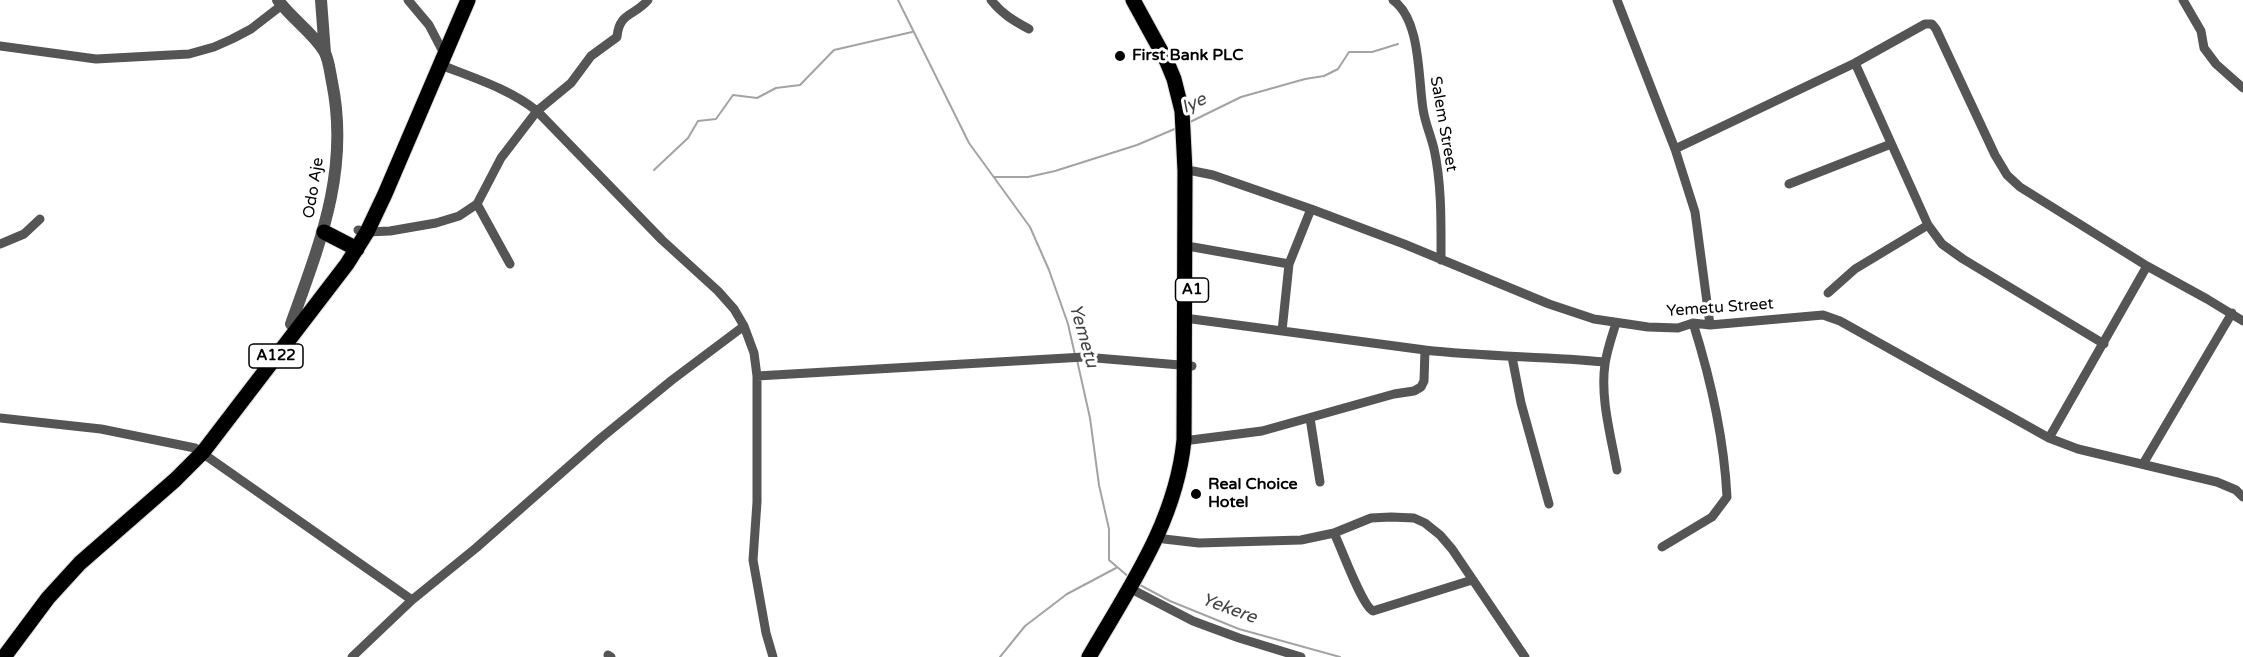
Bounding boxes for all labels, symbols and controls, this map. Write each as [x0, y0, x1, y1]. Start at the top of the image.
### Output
place label: First Bank PLC [1132, 46, 1243, 66]
marker: First Bank PLC [1113, 49, 1127, 63]
street label: Salem Street [1425, 75, 1461, 173]
water label: Iye [1178, 89, 1210, 119]
street label: Odo Aje [300, 156, 328, 220]
road number: A1 [1176, 278, 1208, 302]
street label: Yemetu Street [1666, 295, 1774, 321]
water label: Yemetu [1064, 302, 1102, 370]
road number: A122 [249, 344, 303, 368]
place label: Real Choice Hotel [1208, 475, 1298, 513]
marker: Real Choice Hotel [1189, 487, 1203, 501]
water label: Yekere [1199, 589, 1259, 629]

